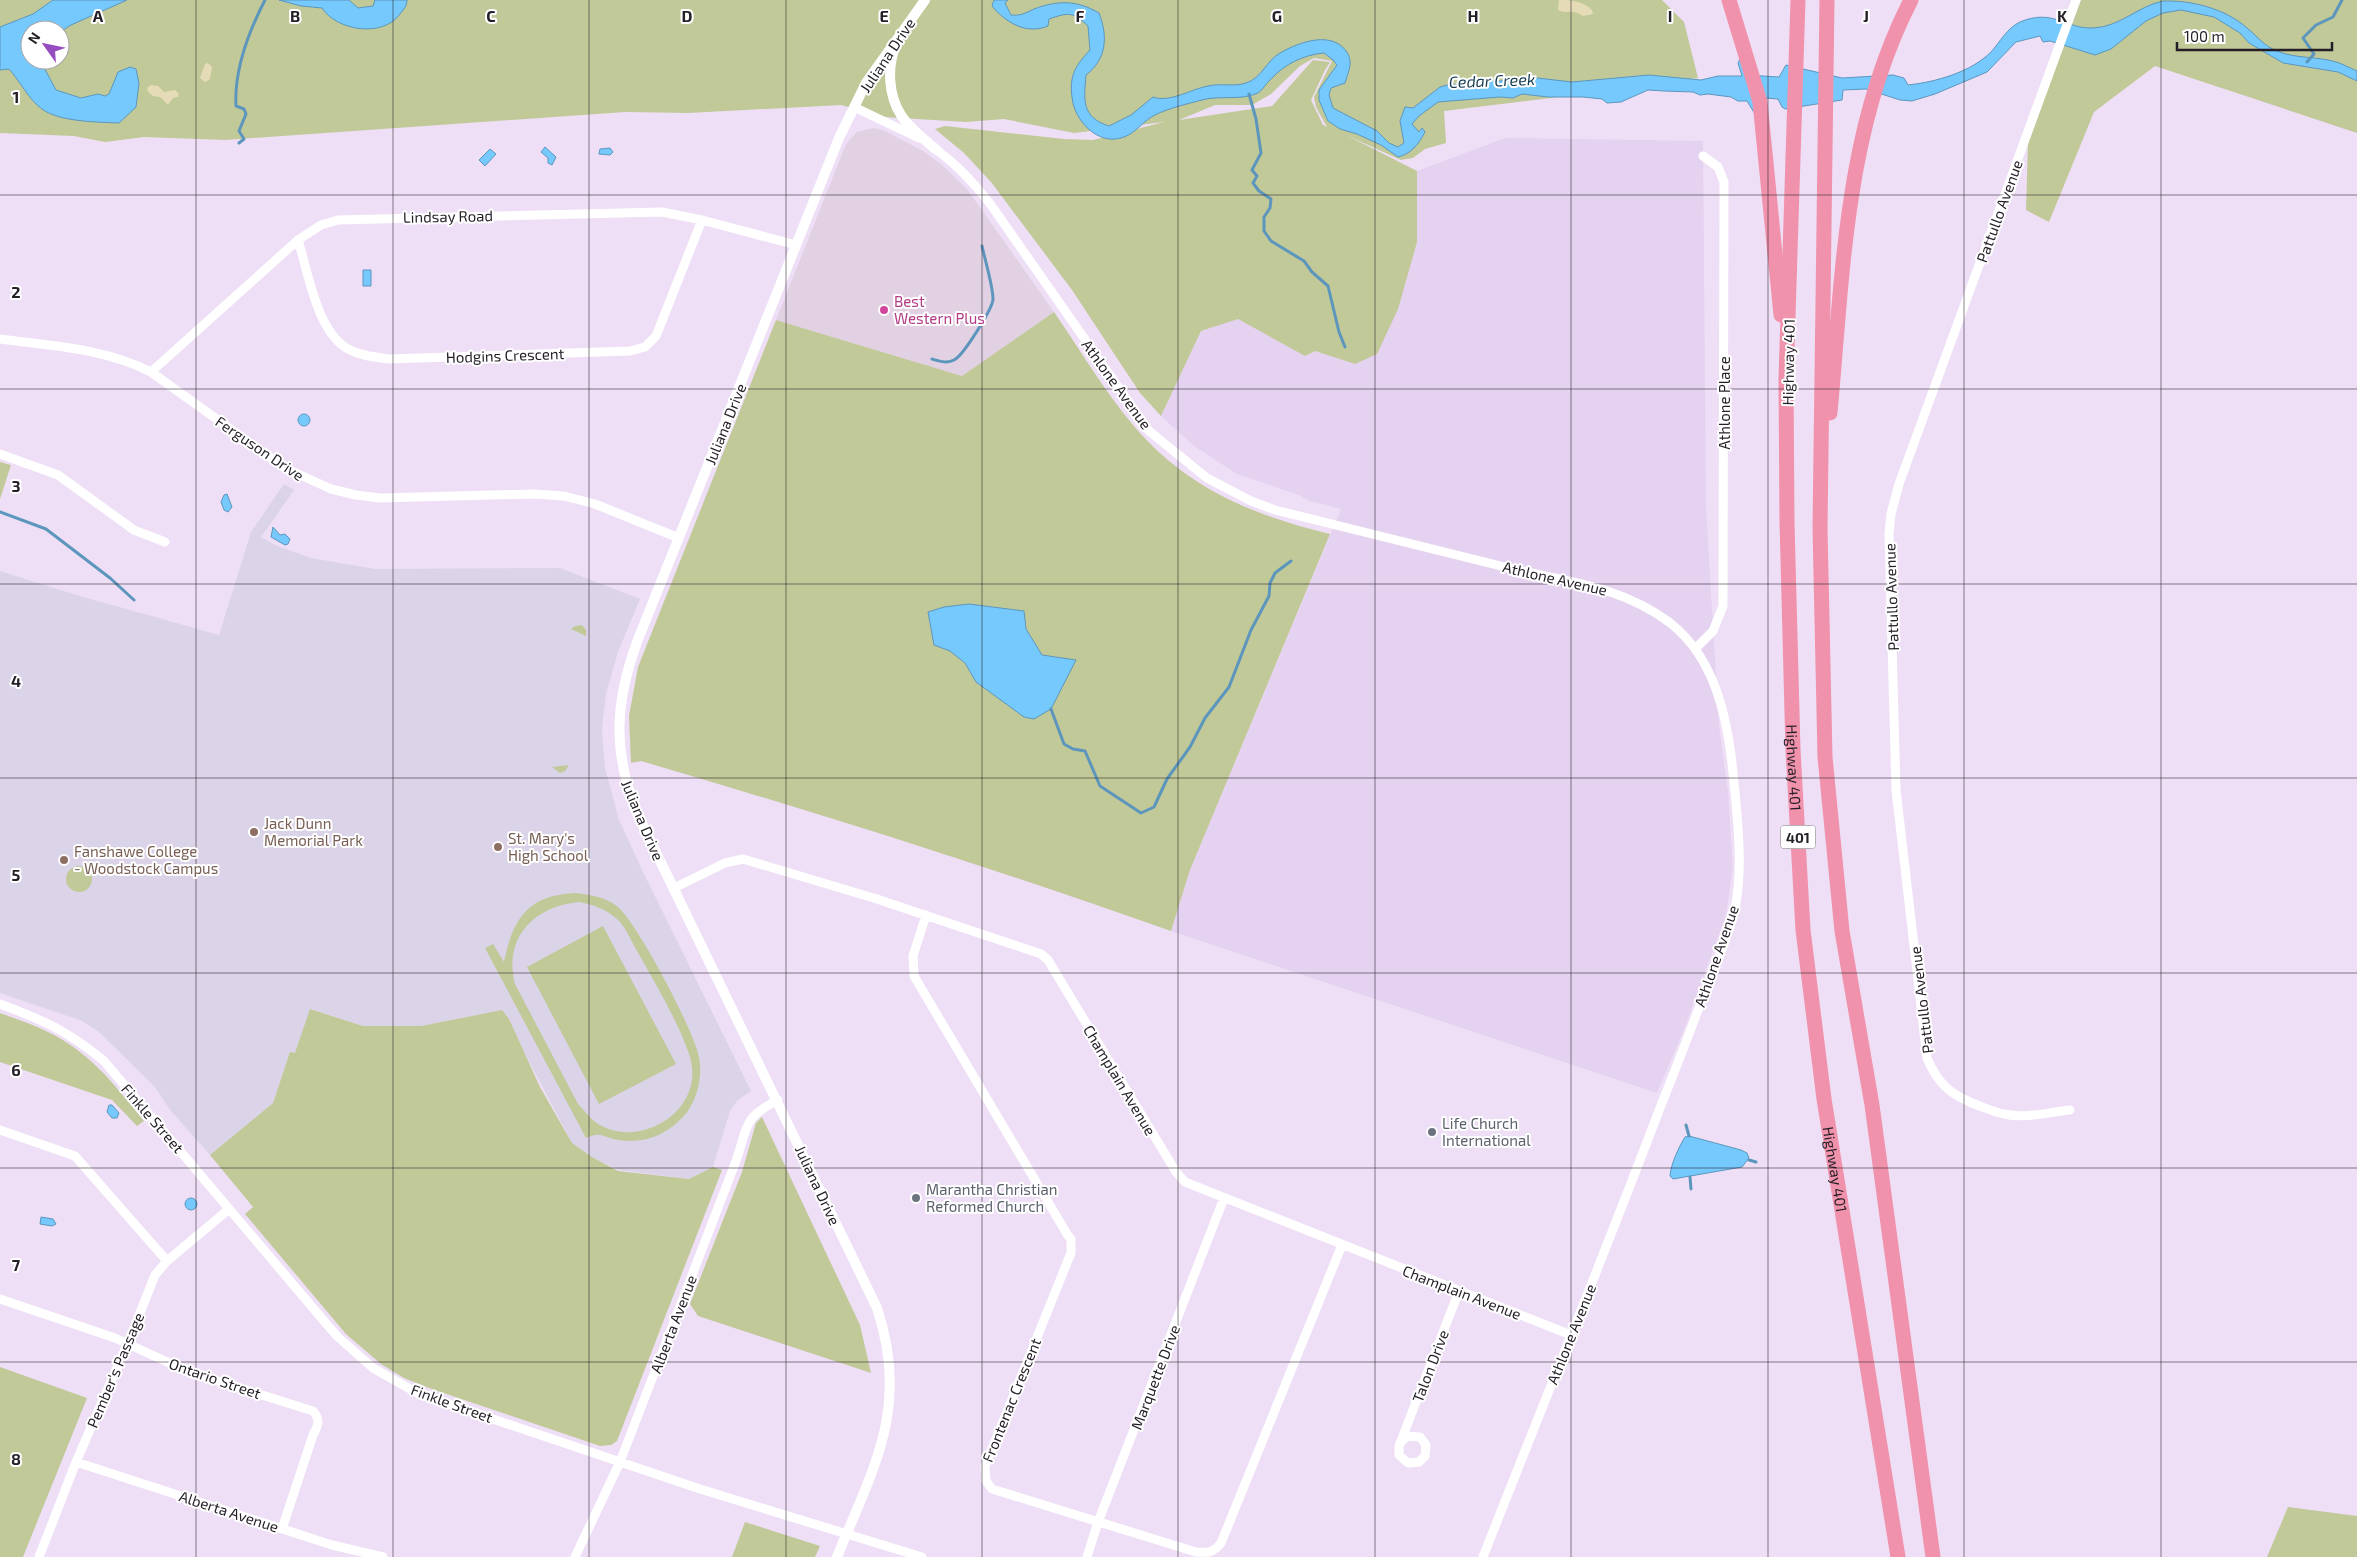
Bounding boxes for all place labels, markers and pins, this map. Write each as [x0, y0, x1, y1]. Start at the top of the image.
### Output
place label: Best Western Plus [894, 292, 985, 327]
marker: Best Western Plus [878, 304, 890, 316]
place label: Jack Dunn Memorial Park [264, 814, 363, 849]
marker: Jack Dunn Memorial Park [248, 826, 260, 838]
place label: St. Mary's High School [508, 829, 589, 864]
marker: St. Mary's High School [492, 841, 504, 853]
place label: Fanshawe College - Woodstock Campus [74, 842, 218, 877]
marker: Fanshawe College - Woodstock Campus [58, 854, 70, 866]
place label: Life Church International [1442, 1114, 1531, 1149]
marker: Life Church International [1426, 1126, 1438, 1138]
place label: Marantha Christian Reformed Church [926, 1180, 1057, 1215]
marker: Marantha Christian Reformed Church [910, 1192, 922, 1204]

